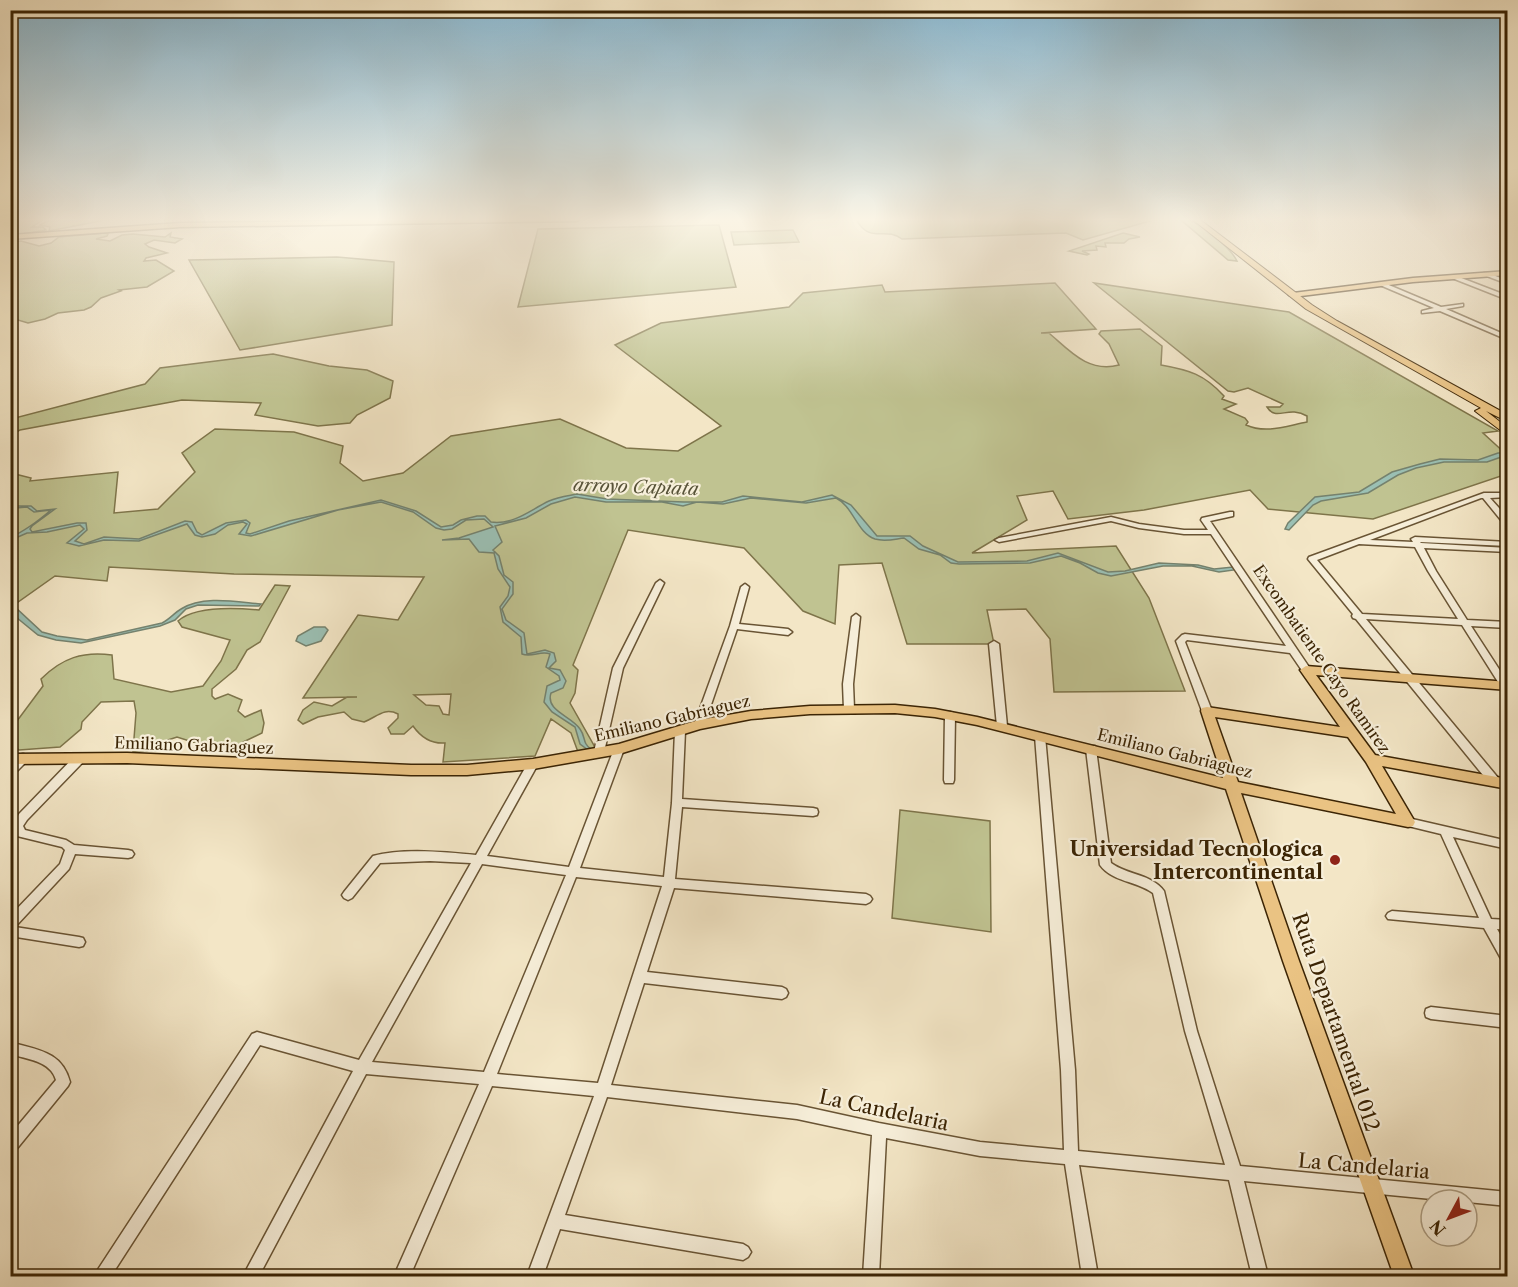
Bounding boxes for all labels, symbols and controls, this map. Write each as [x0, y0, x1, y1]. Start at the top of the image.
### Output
water label: arroyo Capiata [573, 474, 699, 500]
street label: Excombatiente Cayo Ramírez [1249, 561, 1395, 757]
street label: Emiliano Gabriaguez [592, 690, 752, 746]
street label: Emiliano Gabriaguez [1095, 724, 1255, 782]
street label: Emiliano Gabriaguez [114, 732, 274, 758]
place label: Universidad Tecnologica Intercontinental [1070, 837, 1323, 884]
marker: Universidad Tecnologica Intercontinental [1328, 853, 1342, 867]
street label: Ruta Departamental 012 [1287, 909, 1385, 1135]
street label: La Candelaria [817, 1085, 952, 1136]
street label: La Candelaria [1297, 1148, 1431, 1184]
north arrow [1419, 1188, 1479, 1248]
text: N [1426, 1216, 1450, 1240]

